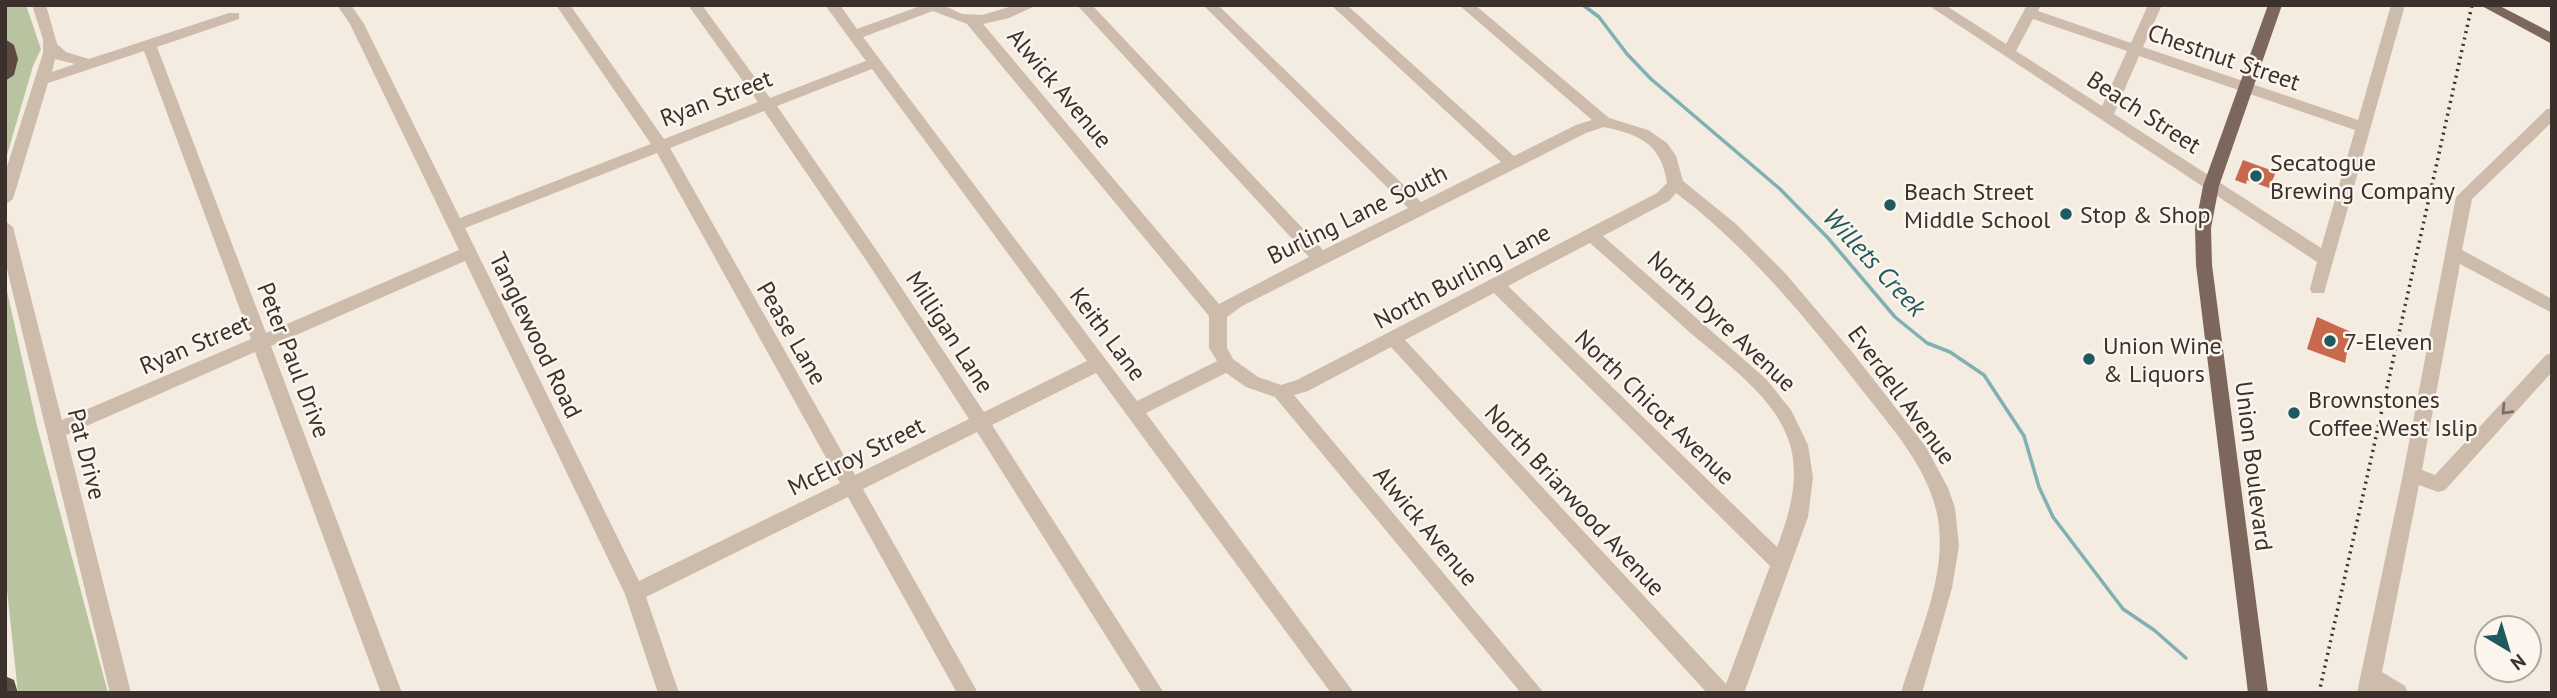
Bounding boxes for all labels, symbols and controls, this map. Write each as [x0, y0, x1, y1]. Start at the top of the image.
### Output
street label: Chestnut Street [2144, 16, 2304, 98]
street label: Alwick Avenue [1001, 22, 1119, 154]
street label: Ryan Street [656, 62, 776, 134]
street label: Beach Street [2081, 64, 2207, 160]
place label: Secatogue Brewing Company [2270, 147, 2455, 206]
street label: Burling Lane South [1262, 157, 1452, 271]
marker: Secatogue Brewing Company [2248, 168, 2264, 184]
place label: Beach Street Middle School [1904, 176, 2050, 235]
marker: Beach Street Middle School [1882, 197, 1898, 213]
place label: Stop & Shop [2080, 199, 2211, 230]
water label: Willets Creek [1816, 201, 1934, 324]
marker: Stop & Shop [2058, 206, 2074, 222]
street label: North Burling Lane [1368, 216, 1556, 336]
street label: North Dyre Avenue [1641, 244, 1803, 398]
street label: Tanglewood Road [482, 247, 590, 423]
street label: Milligan Lane [899, 265, 1001, 399]
street label: Pease Lane [750, 276, 834, 390]
street label: Peter Paul Drive [250, 278, 338, 442]
street label: Keith Lane [1063, 281, 1153, 387]
street label: Ryan Street [135, 307, 255, 381]
street label: Everdell Avenue [1841, 319, 1963, 471]
street label: North Chicot Avenue [1568, 323, 1742, 491]
place label: 7-Eleven [2344, 326, 2432, 357]
place label: Union Wine & Liquors [2103, 330, 2222, 389]
marker: 7-Eleven [2322, 333, 2338, 349]
marker: Union Wine & Liquors [2081, 351, 2097, 367]
street label: Union Boulevard [2228, 379, 2280, 553]
place label: Brownstones Coffee West Islip [2308, 384, 2478, 443]
street label: North Briarwood Avenue [1478, 398, 1672, 602]
one-way arrow [2501, 402, 2514, 415]
street label: Pat Drive [61, 405, 113, 503]
marker: Brownstones Coffee West Islip [2286, 405, 2302, 421]
street label: McElroy Street [782, 410, 930, 502]
street label: Alwick Avenue [1367, 460, 1485, 592]
north arrow [2473, 614, 2543, 684]
text: N [2506, 649, 2531, 676]

